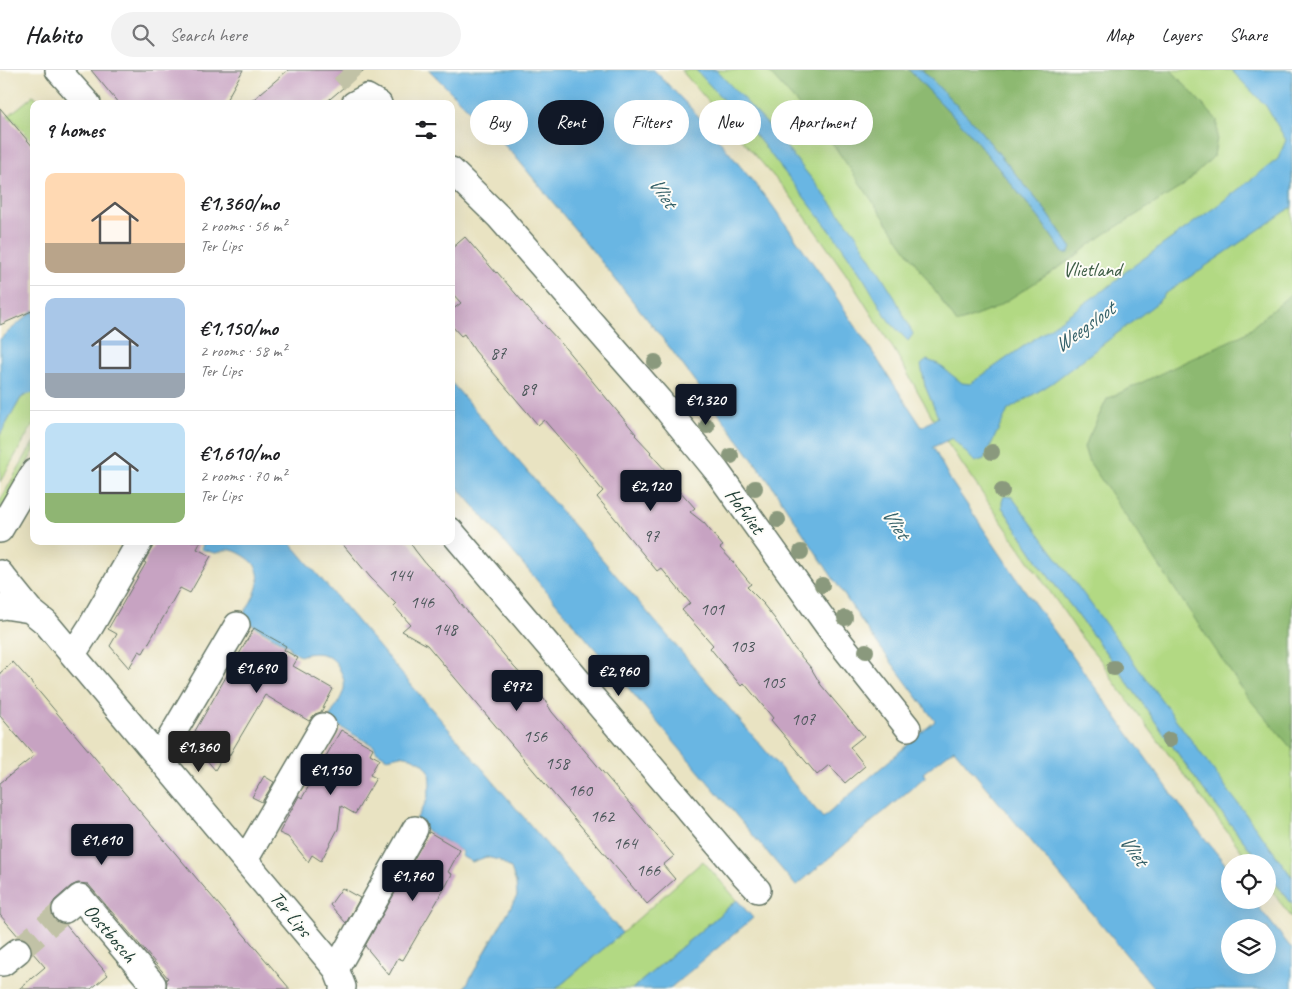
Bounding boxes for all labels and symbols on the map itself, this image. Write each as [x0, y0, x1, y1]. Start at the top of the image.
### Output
water label: Vliet [643, 172, 685, 216]
park label: Vlietland [1063, 257, 1124, 282]
water label: Weegsloot [1048, 294, 1123, 358]
house number: 87 [490, 342, 507, 364]
house number: 89 [520, 378, 538, 400]
pin: €1,320 [665, 384, 747, 426]
pin: €2,120 [610, 470, 692, 512]
street label: Hofvliet [720, 483, 772, 541]
water label: Vliet [876, 503, 918, 547]
house number: 97 [643, 525, 660, 547]
house number: 144 [388, 564, 414, 586]
house number: 146 [410, 591, 435, 613]
house number: 101 [700, 598, 725, 620]
house number: 148 [433, 618, 459, 640]
house number: 103 [730, 635, 756, 657]
pin: €1,690 [216, 652, 298, 694]
pin: €2,960 [578, 654, 660, 697]
pin: €972 [487, 670, 547, 712]
house number: 105 [761, 671, 786, 693]
house number: 107 [791, 708, 816, 730]
house number: 156 [523, 725, 548, 747]
pin: €1,360 [158, 730, 240, 773]
house number: 158 [545, 752, 571, 774]
pin: €1,150 [290, 754, 372, 796]
house number: 160 [568, 779, 594, 801]
house number: 162 [590, 805, 616, 827]
pin: €1,610 [61, 824, 143, 866]
water label: Vliet [1114, 830, 1156, 874]
house number: 164 [613, 832, 639, 854]
house number: 166 [636, 859, 661, 881]
pin: €1,760 [372, 860, 454, 902]
street label: Ter Lips [265, 886, 319, 944]
street label: Oostbosch [78, 898, 142, 968]

